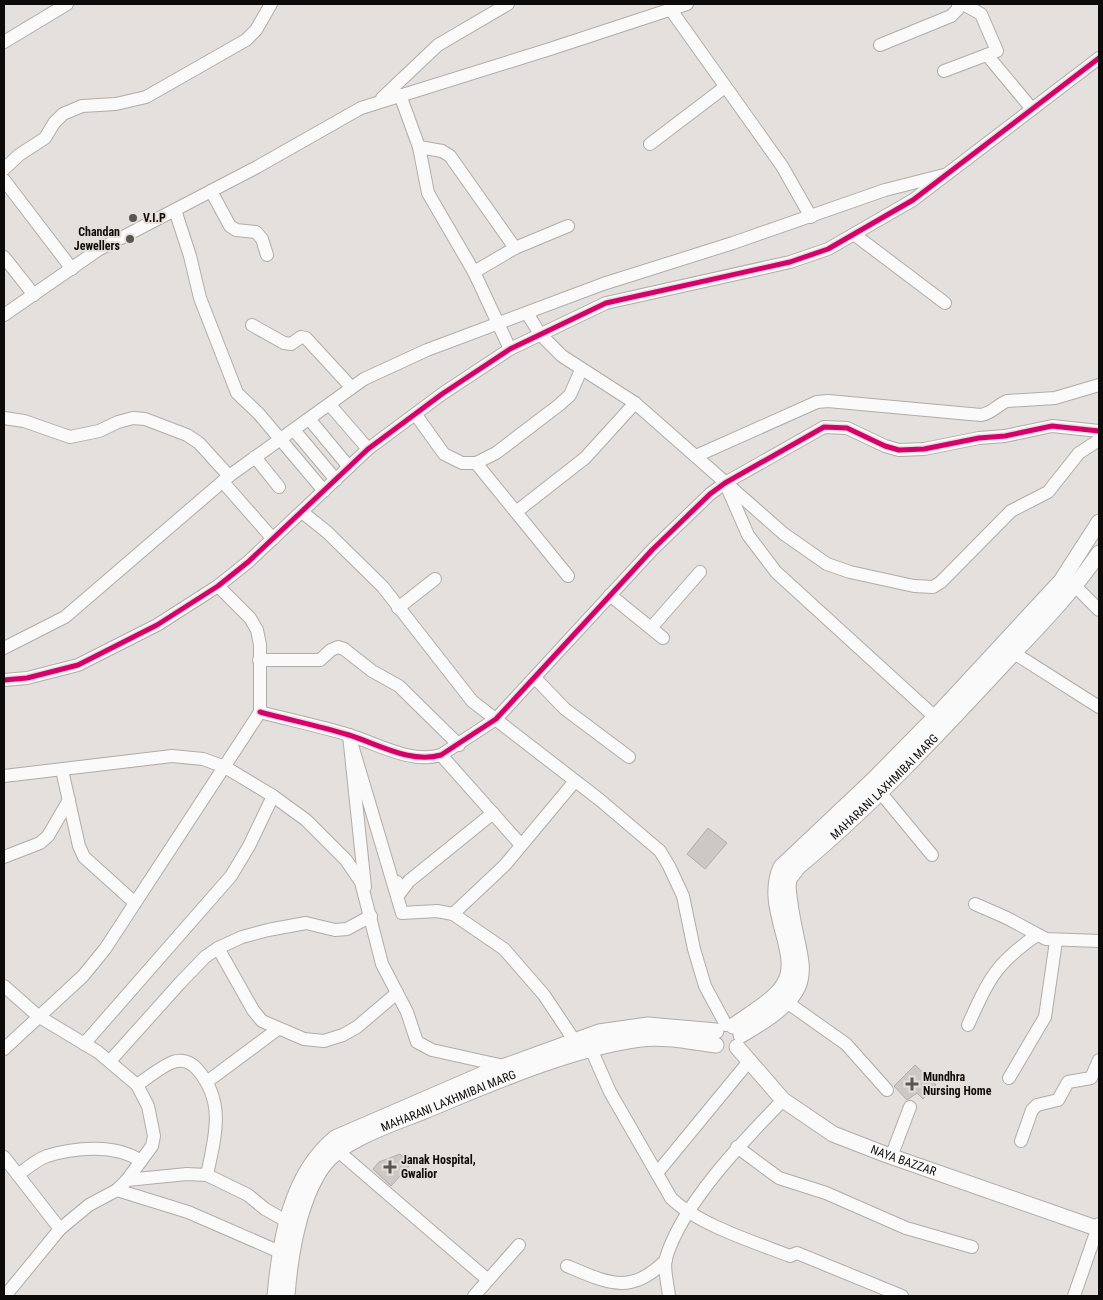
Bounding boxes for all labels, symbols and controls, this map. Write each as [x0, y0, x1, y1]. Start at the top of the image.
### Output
place label: V.I.P [143, 211, 166, 225]
marker: V.I.P [127, 212, 139, 224]
place label: Chandan Jewellers [74, 225, 121, 253]
marker: Chandan Jewellers [124, 233, 136, 245]
street label: MAHARANI LAXHMIBAI MARG [828, 731, 941, 842]
street label: MAHARANI LAXHMIBAI MARG [379, 1067, 518, 1134]
place label: Mundhra Nursing Home [923, 1070, 992, 1098]
marker: Mundhra Nursing Home [905, 1077, 919, 1091]
street label: NAYA BAZZAR [869, 1142, 939, 1179]
place label: Janak Hospital, Gwalior [401, 1153, 476, 1181]
marker: Janak Hospital, Gwalior [383, 1160, 397, 1174]

